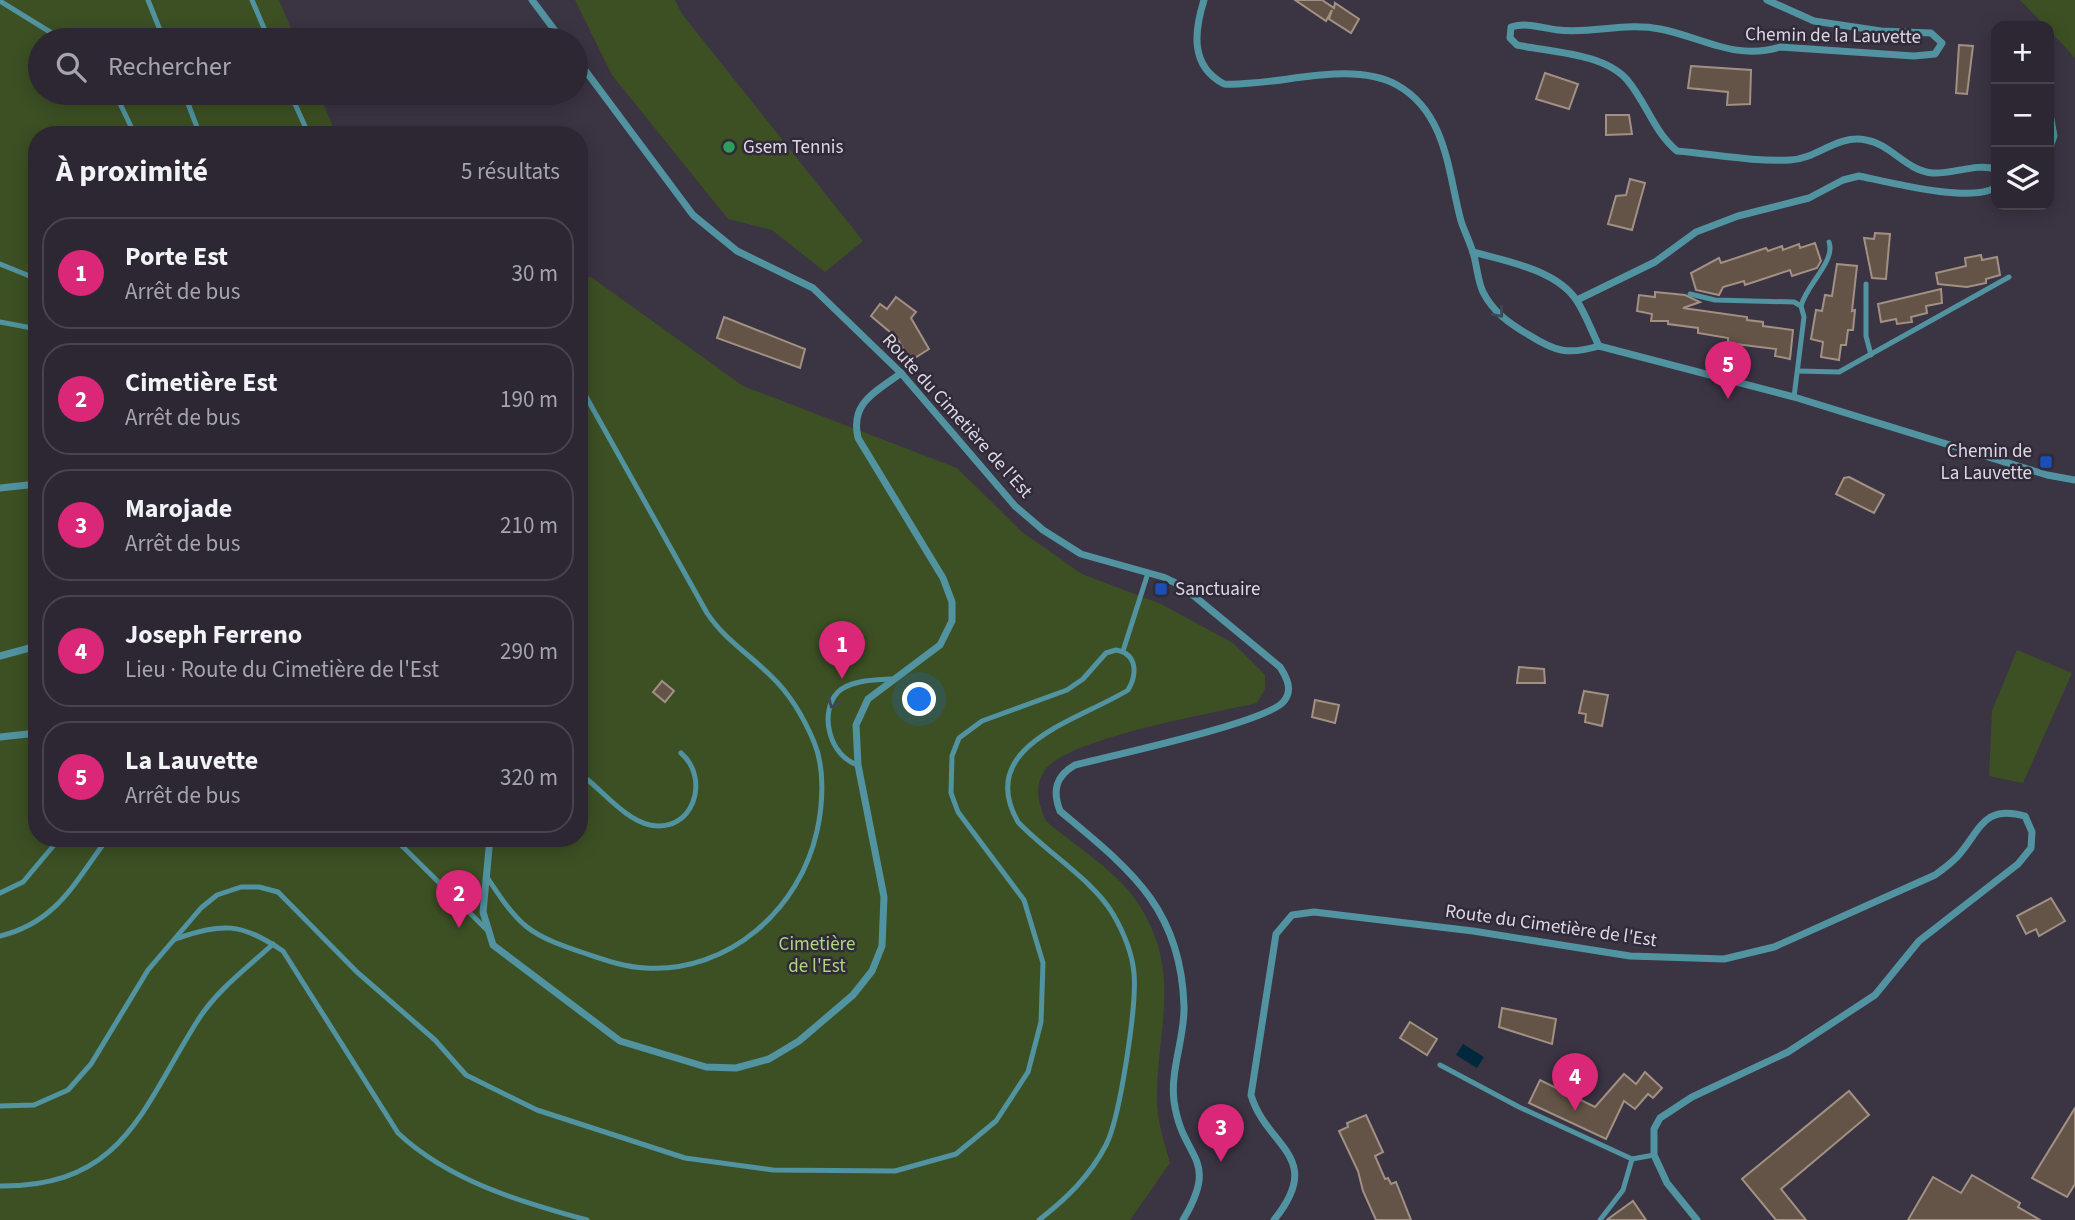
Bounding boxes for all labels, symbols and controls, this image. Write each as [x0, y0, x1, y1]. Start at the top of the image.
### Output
street label: Chemin de la Lauvette [1745, 21, 1921, 51]
map controls [1991, 21, 2054, 210]
button: + [1991, 21, 2054, 84]
search box [28, 28, 588, 105]
icon: search [52, 48, 90, 86]
text: Rechercher [108, 48, 231, 85]
button: − [1991, 84, 2054, 147]
place label: Gsem Tennis [743, 134, 843, 161]
marker: Gsem Tennis [721, 139, 737, 155]
button: layers [1991, 147, 2054, 210]
text: À proximité [56, 150, 208, 193]
text: 5 résultats [461, 155, 560, 188]
text: Porte Est [125, 238, 228, 275]
text: 1 [75, 257, 87, 290]
text: 30 m [511, 257, 558, 290]
text: Arrêt de bus [125, 275, 240, 308]
one-way arrow [1491, 305, 1503, 318]
street label: Route du Cimetière de l'Est [876, 328, 1039, 505]
pin: 5 [1705, 341, 1751, 399]
text: Cimetière Est [125, 364, 277, 401]
text: 2 [75, 383, 87, 416]
text: 190 m [500, 383, 558, 416]
text: Arrêt de bus [125, 401, 240, 434]
place label: Chemin de La Lauvette [1941, 438, 2032, 487]
marker: Chemin de La Lauvette [2038, 454, 2054, 470]
text: Marojade [125, 490, 232, 527]
text: 3 [75, 509, 87, 542]
text: 210 m [500, 509, 558, 542]
text: Arrêt de bus [125, 527, 240, 560]
place label: Sanctuaire [1175, 576, 1260, 603]
marker: Sanctuaire [1153, 581, 1169, 597]
text: Joseph Ferreno [125, 616, 302, 653]
pin: 1 [819, 621, 865, 679]
text: 4 [75, 635, 87, 668]
text: 290 m [500, 635, 558, 668]
text: Lieu · Route du Cimetière de l'Est [125, 653, 439, 686]
your location [902, 682, 936, 716]
one-way arrow [828, 696, 842, 709]
text: La Lauvette [125, 742, 258, 779]
text: 5 [75, 761, 87, 794]
text: 320 m [500, 761, 558, 794]
text: Arrêt de bus [125, 779, 240, 812]
pin: 2 [436, 870, 482, 928]
street label: Route du Cimetière de l'Est [1443, 898, 1659, 954]
park label: Cimetière de l'Est [779, 931, 855, 980]
pin: 4 [1552, 1053, 1598, 1111]
pin: 3 [1198, 1104, 1244, 1162]

